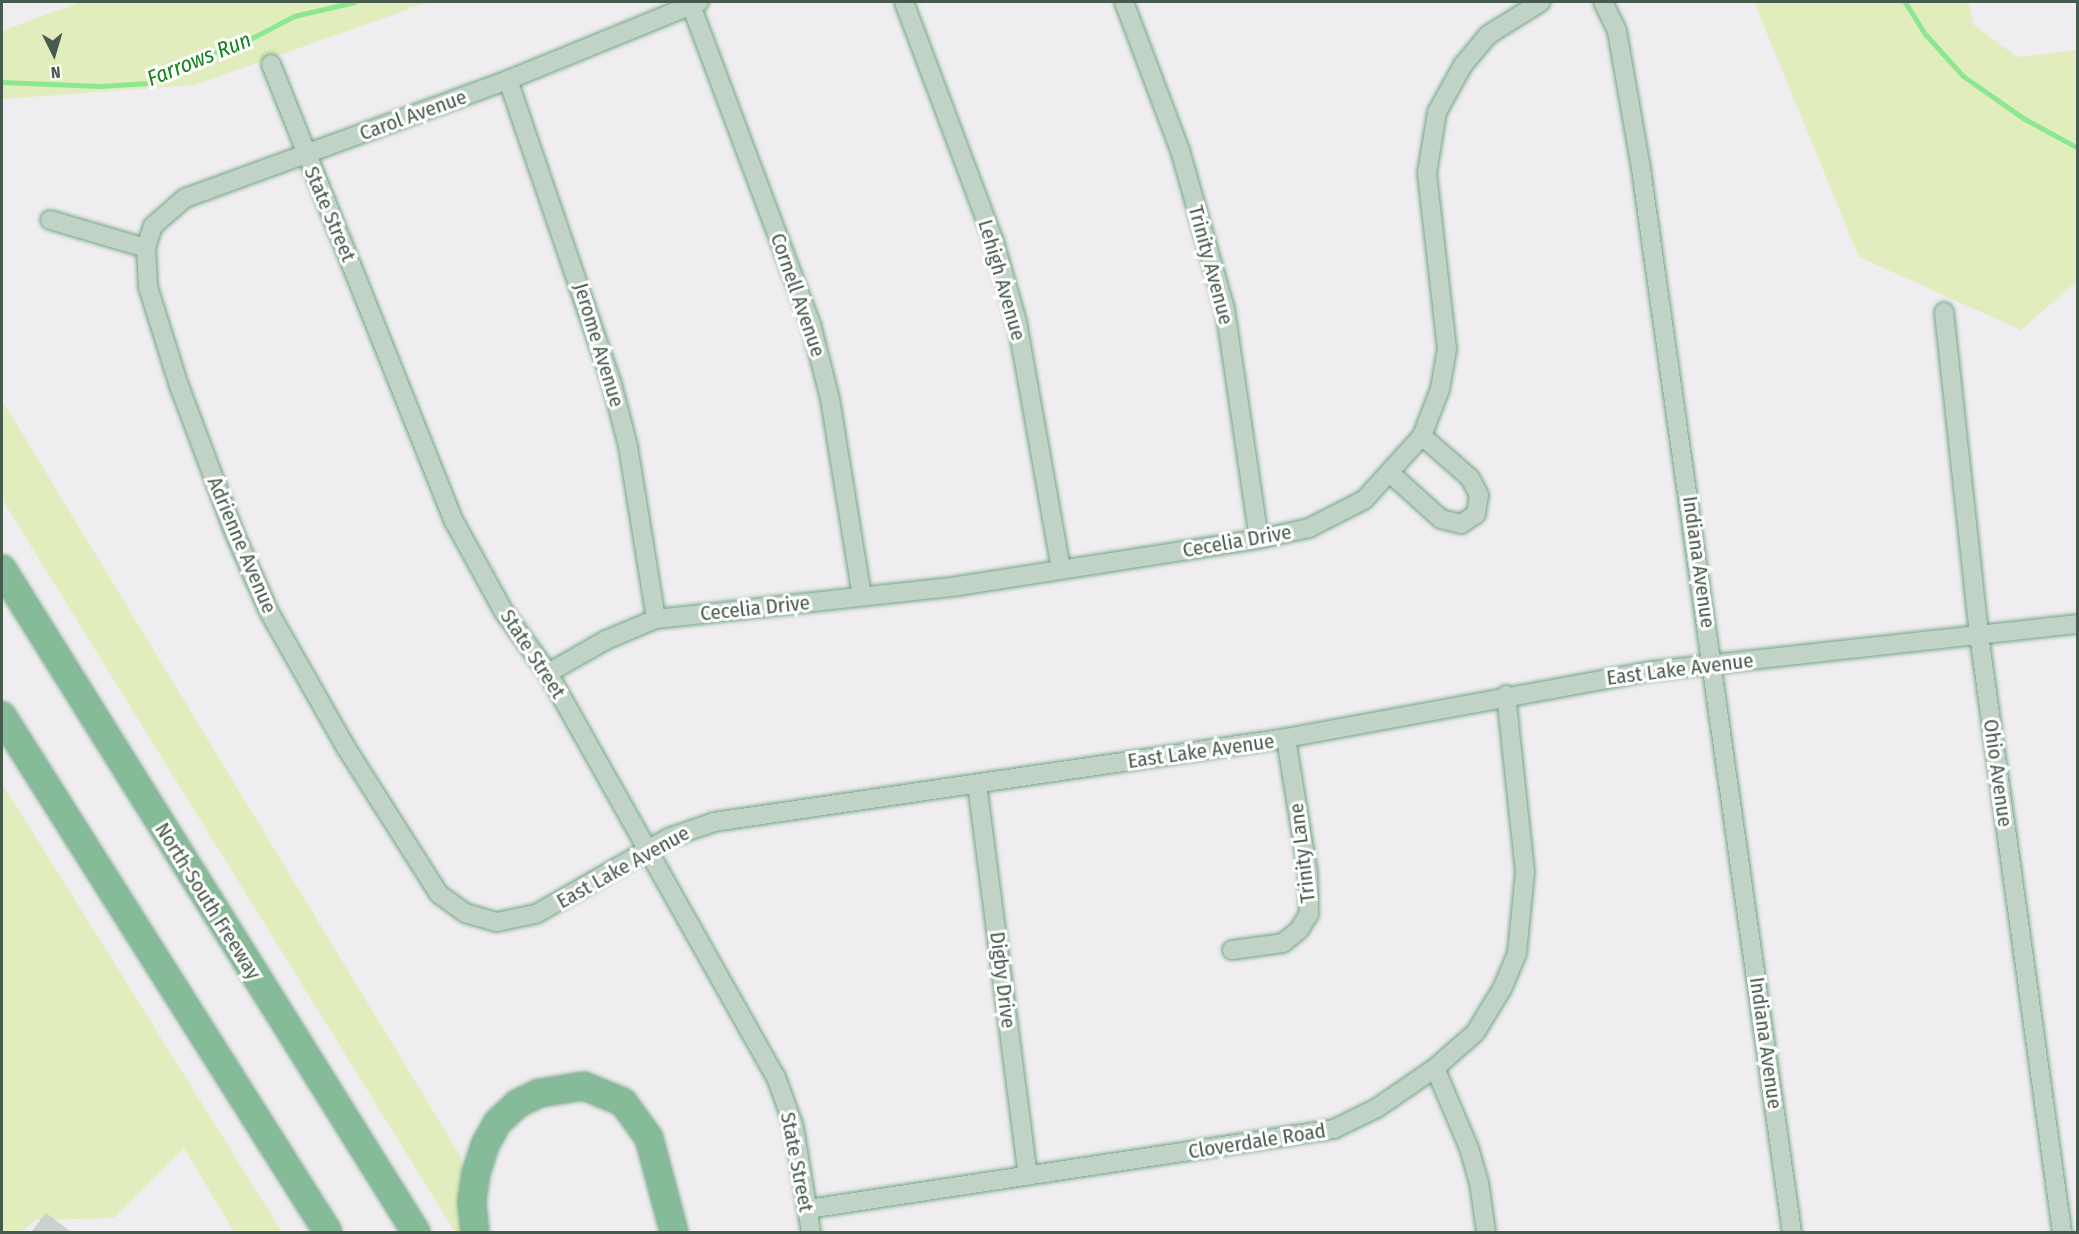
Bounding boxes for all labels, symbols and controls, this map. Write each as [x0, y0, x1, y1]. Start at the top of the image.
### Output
north arrow [24, 24, 84, 84]
water label: Farrows Run [143, 26, 255, 92]
text: N [50, 63, 61, 82]
street label: Carol Avenue [356, 84, 470, 146]
street label: State Street [299, 163, 361, 265]
street label: Trinity Avenue [1183, 203, 1239, 327]
street label: Lehigh Avenue [973, 217, 1031, 343]
street label: Cornell Avenue [765, 230, 831, 360]
street label: Jerome Avenue [568, 280, 630, 410]
street label: Adrienne Avenue [202, 473, 282, 617]
street label: Indiana Avenue [1677, 494, 1721, 630]
street label: Cecelia Drive [1181, 519, 1293, 563]
street label: Cecelia Drive [699, 590, 811, 626]
street label: State Street [495, 605, 571, 703]
street label: East Lake Avenue [1605, 647, 1755, 691]
street label: Ohio Avenue [1978, 717, 2018, 829]
street label: East Lake Avenue [1126, 728, 1276, 774]
street label: Trinity Lane [1283, 802, 1321, 904]
street label: North-South Freeway [150, 818, 266, 984]
street label: East Lake Avenue [552, 820, 694, 914]
street label: Digby Drive [985, 930, 1021, 1030]
street label: Indiana Avenue [1744, 975, 1788, 1111]
street label: State Street [775, 1110, 819, 1214]
street label: Cloverdale Road [1186, 1118, 1328, 1164]

